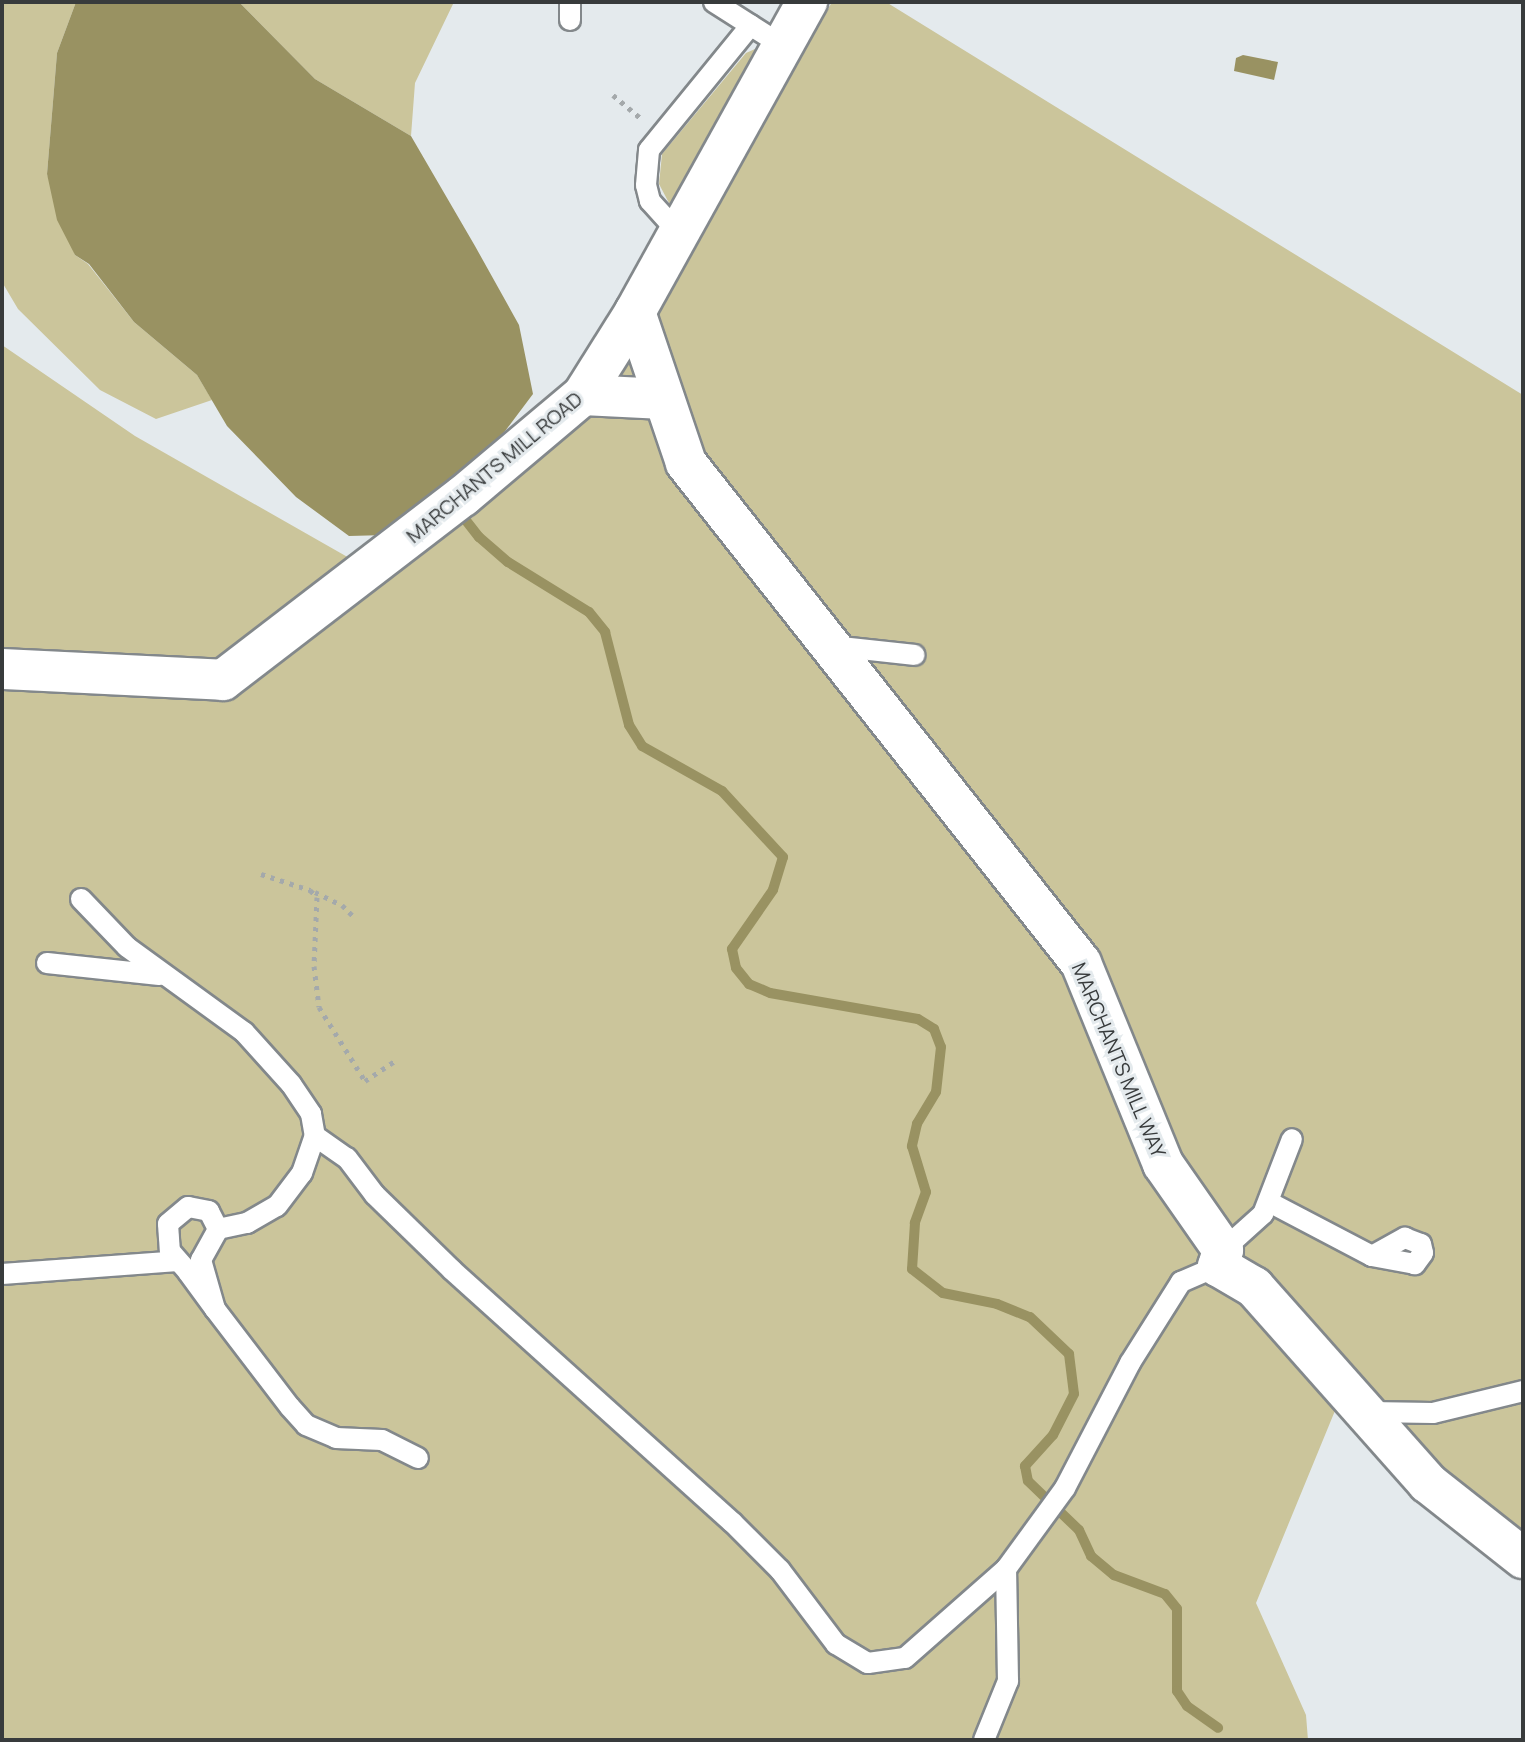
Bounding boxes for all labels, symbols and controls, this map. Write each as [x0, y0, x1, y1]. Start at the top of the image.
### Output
street label: MARCHANTS MILL ROAD [401, 386, 587, 548]
street label: MARCHANTS MILL WAY [1067, 959, 1171, 1161]

